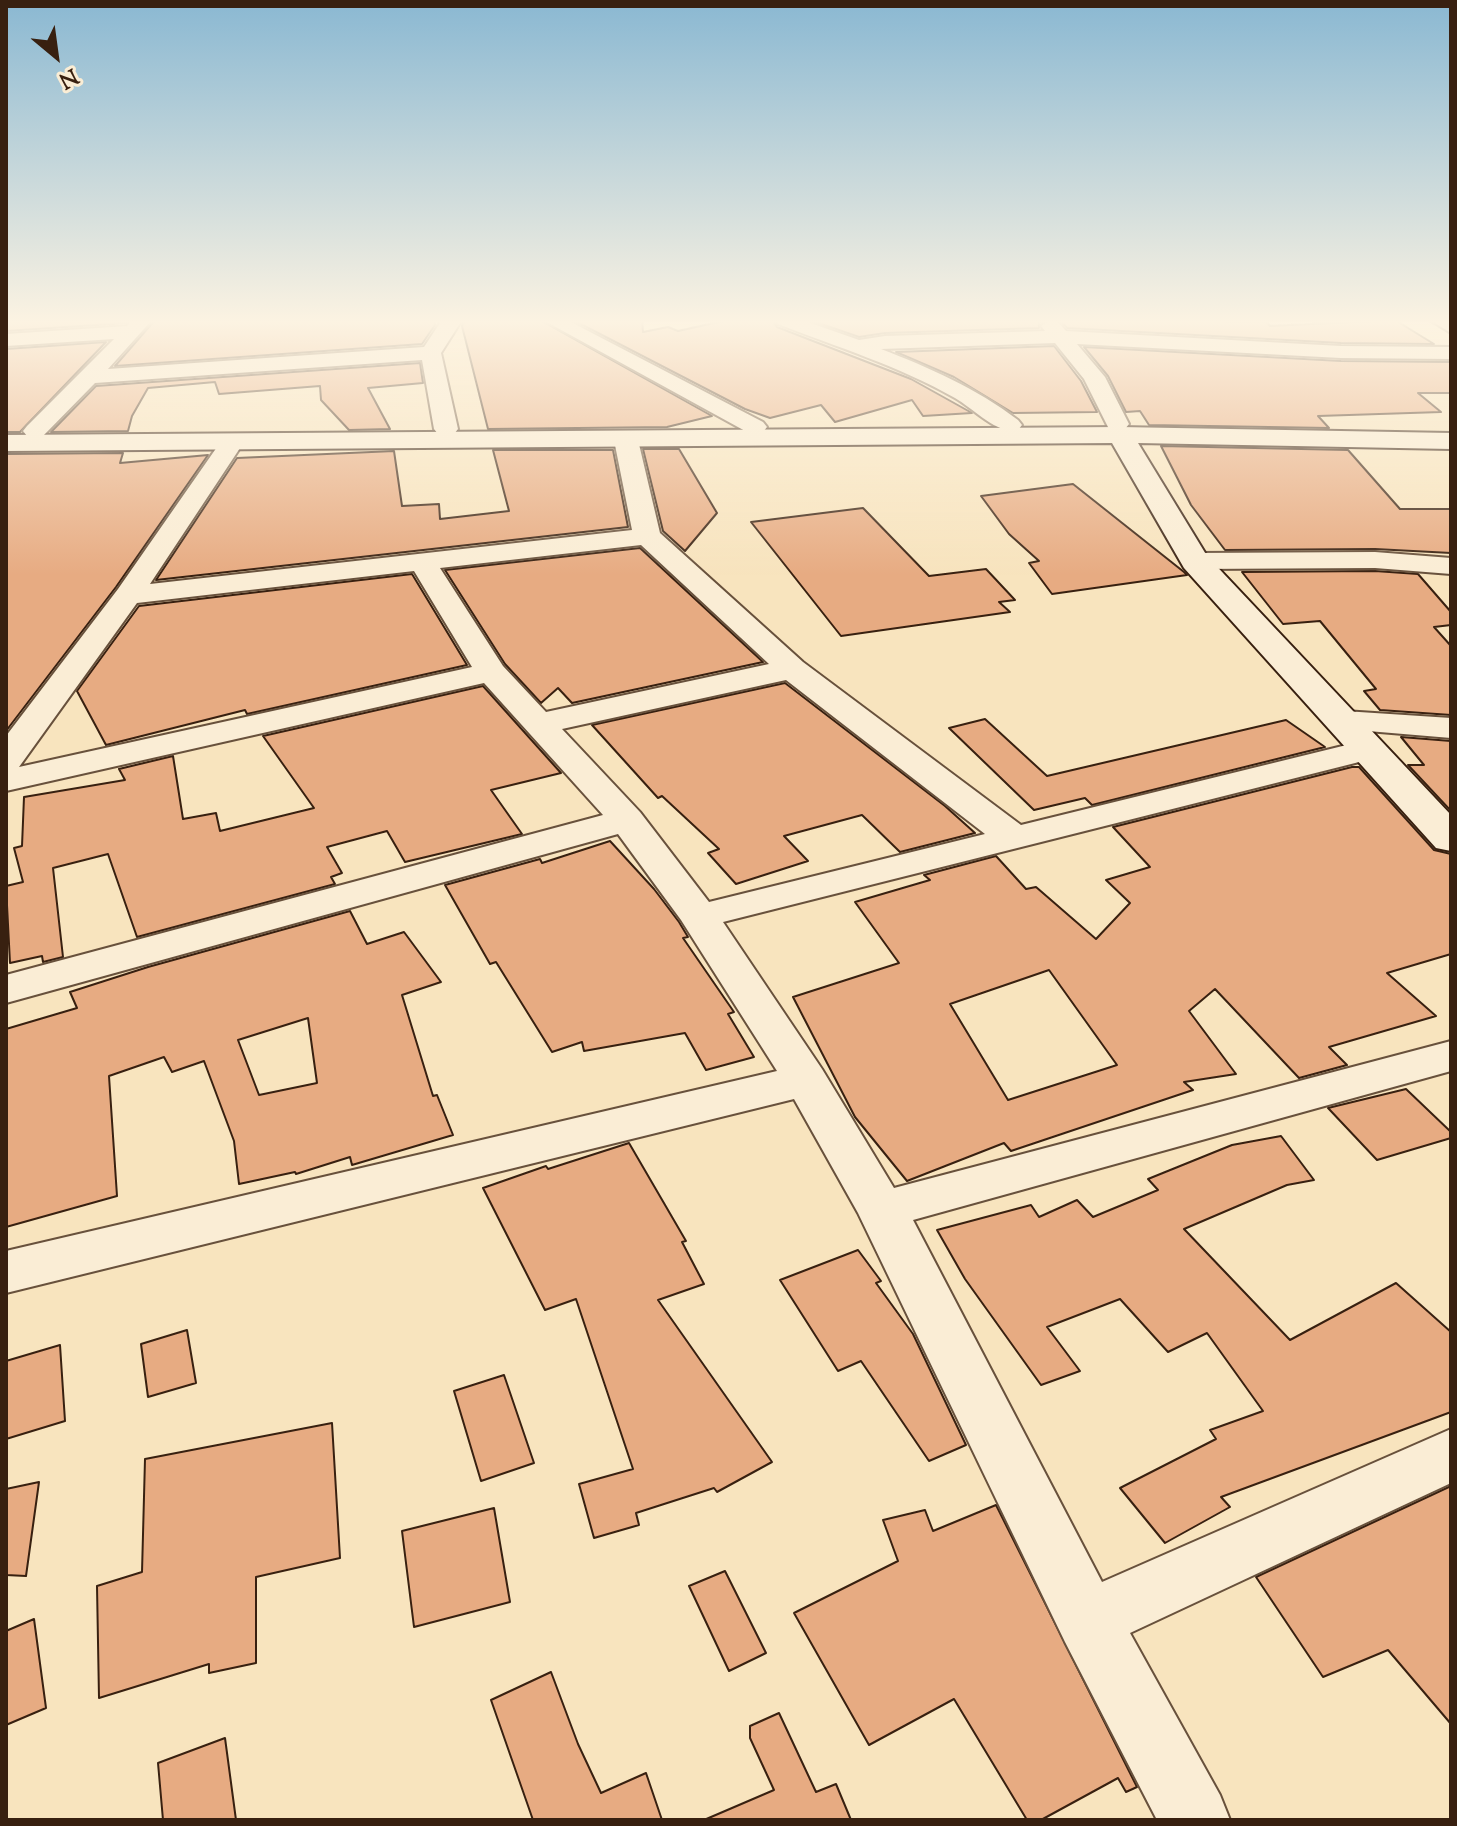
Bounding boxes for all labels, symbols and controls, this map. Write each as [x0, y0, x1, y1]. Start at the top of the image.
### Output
north arrow [16, 16, 96, 96]
text: N [52, 59, 83, 95]

